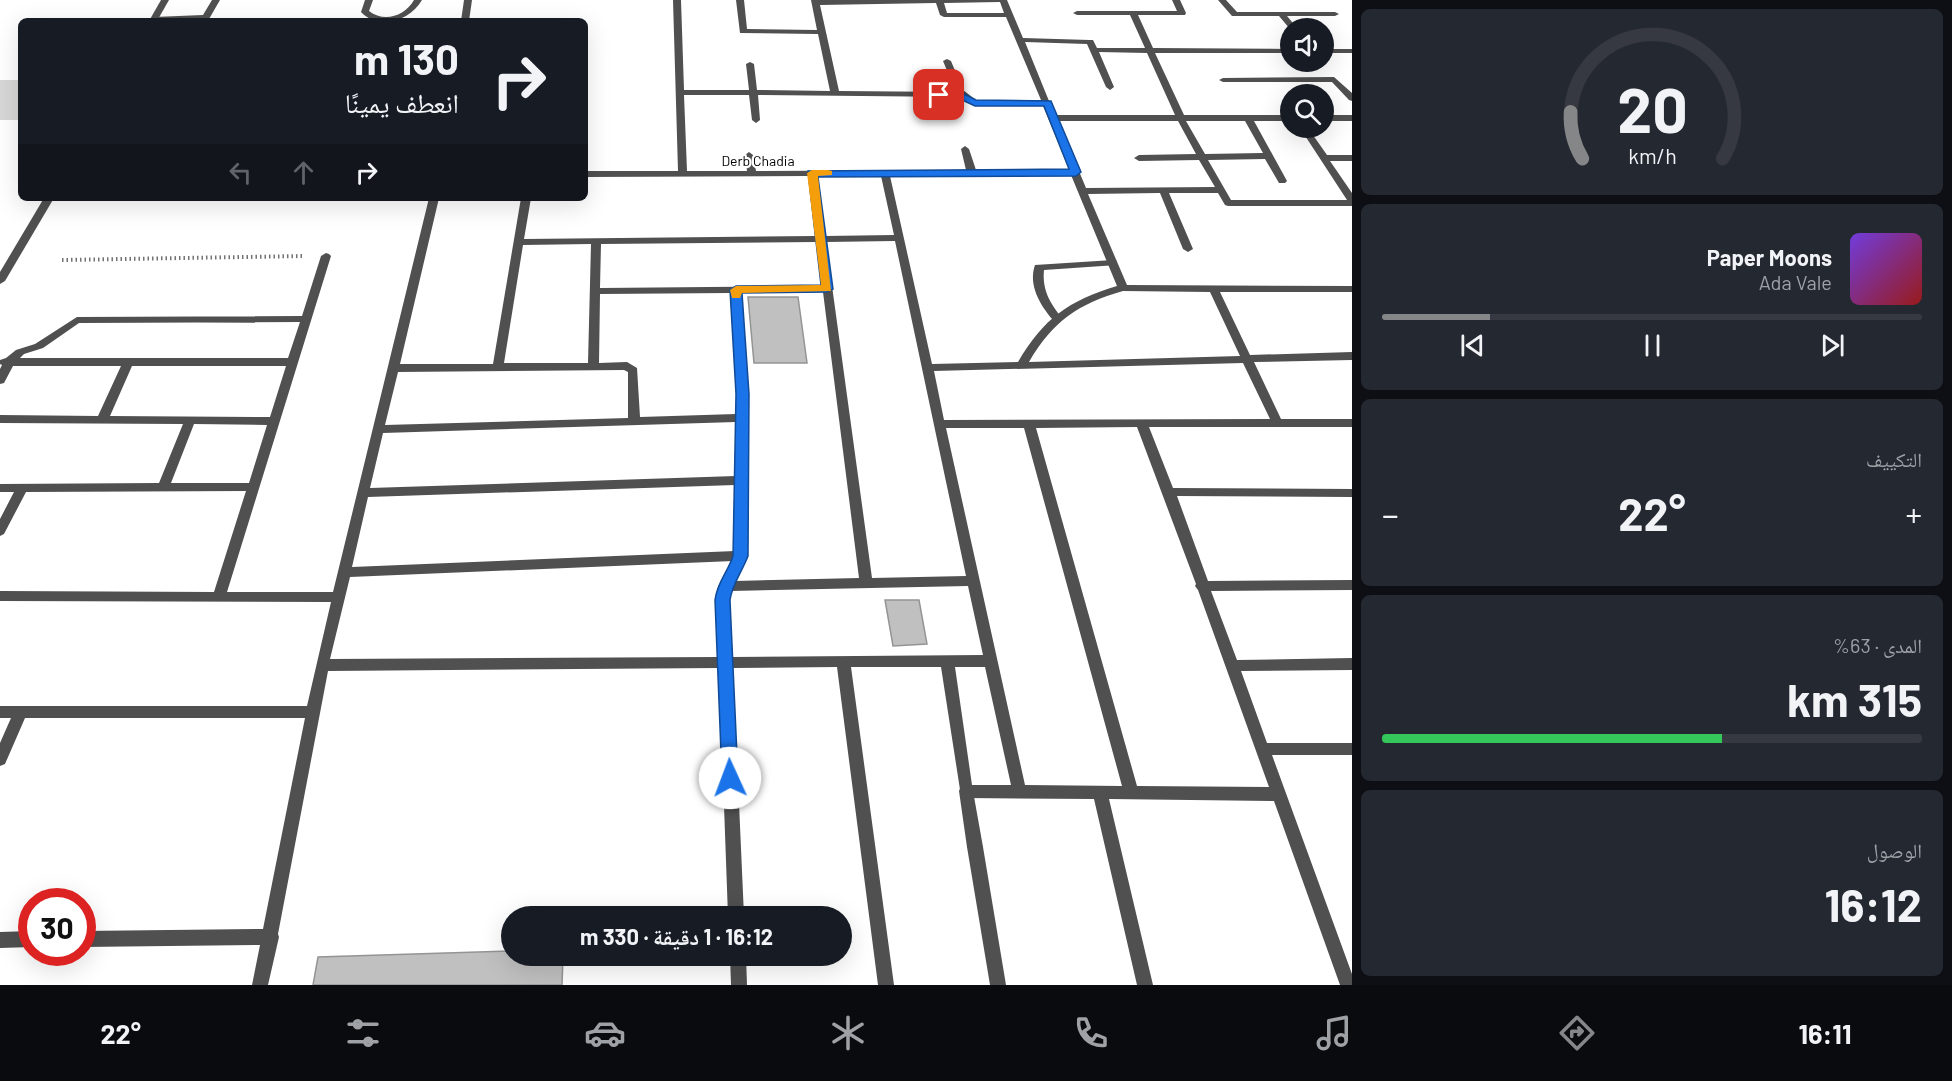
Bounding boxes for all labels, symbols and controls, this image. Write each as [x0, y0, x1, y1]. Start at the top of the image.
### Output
map controls [1280, 18, 1334, 138]
button: sound [1280, 18, 1334, 72]
text: 130 m [354, 33, 459, 83]
icon: right [480, 42, 558, 120]
pin [913, 69, 964, 120]
text: 20 [1617, 71, 1687, 145]
icon: arrive [922, 78, 955, 111]
button: search [1280, 84, 1334, 138]
text: انعطف يمينًا [345, 86, 459, 118]
text: km/h [1628, 143, 1676, 168]
street label: Derb Chadia [721, 152, 795, 169]
icon: left [224, 156, 257, 189]
icon: ahead [287, 156, 320, 189]
icon: right [350, 156, 383, 189]
text: Paper Moons [1707, 244, 1832, 270]
text: Ada Vale [1759, 270, 1832, 294]
icon: previous [1456, 329, 1489, 362]
icon: pause [1636, 329, 1669, 362]
icon: next [1816, 329, 1849, 362]
text: التكييف [1866, 447, 1922, 471]
text: 22° [1618, 486, 1686, 540]
text: − [1382, 494, 1399, 534]
text: + [1905, 494, 1922, 534]
text: المدى · 63% [1833, 633, 1922, 657]
text: 315 km [1787, 672, 1922, 726]
position arrow [698, 746, 762, 810]
text: الوصول [1867, 838, 1922, 862]
text: 16:12 [1824, 877, 1922, 931]
speed limit sign: 30 [18, 888, 96, 966]
text: 16:12 · 1 دقيقة · 330 m [580, 923, 773, 949]
icon: filters [342, 1012, 384, 1054]
icon: car [584, 1012, 626, 1054]
icon: climate [827, 1012, 869, 1054]
icon: phone [1070, 1012, 1112, 1054]
icon: music [1313, 1012, 1355, 1054]
icon: directions [1556, 1012, 1598, 1054]
text: 22° [100, 1017, 141, 1049]
text: 16:11 [1798, 1017, 1852, 1049]

